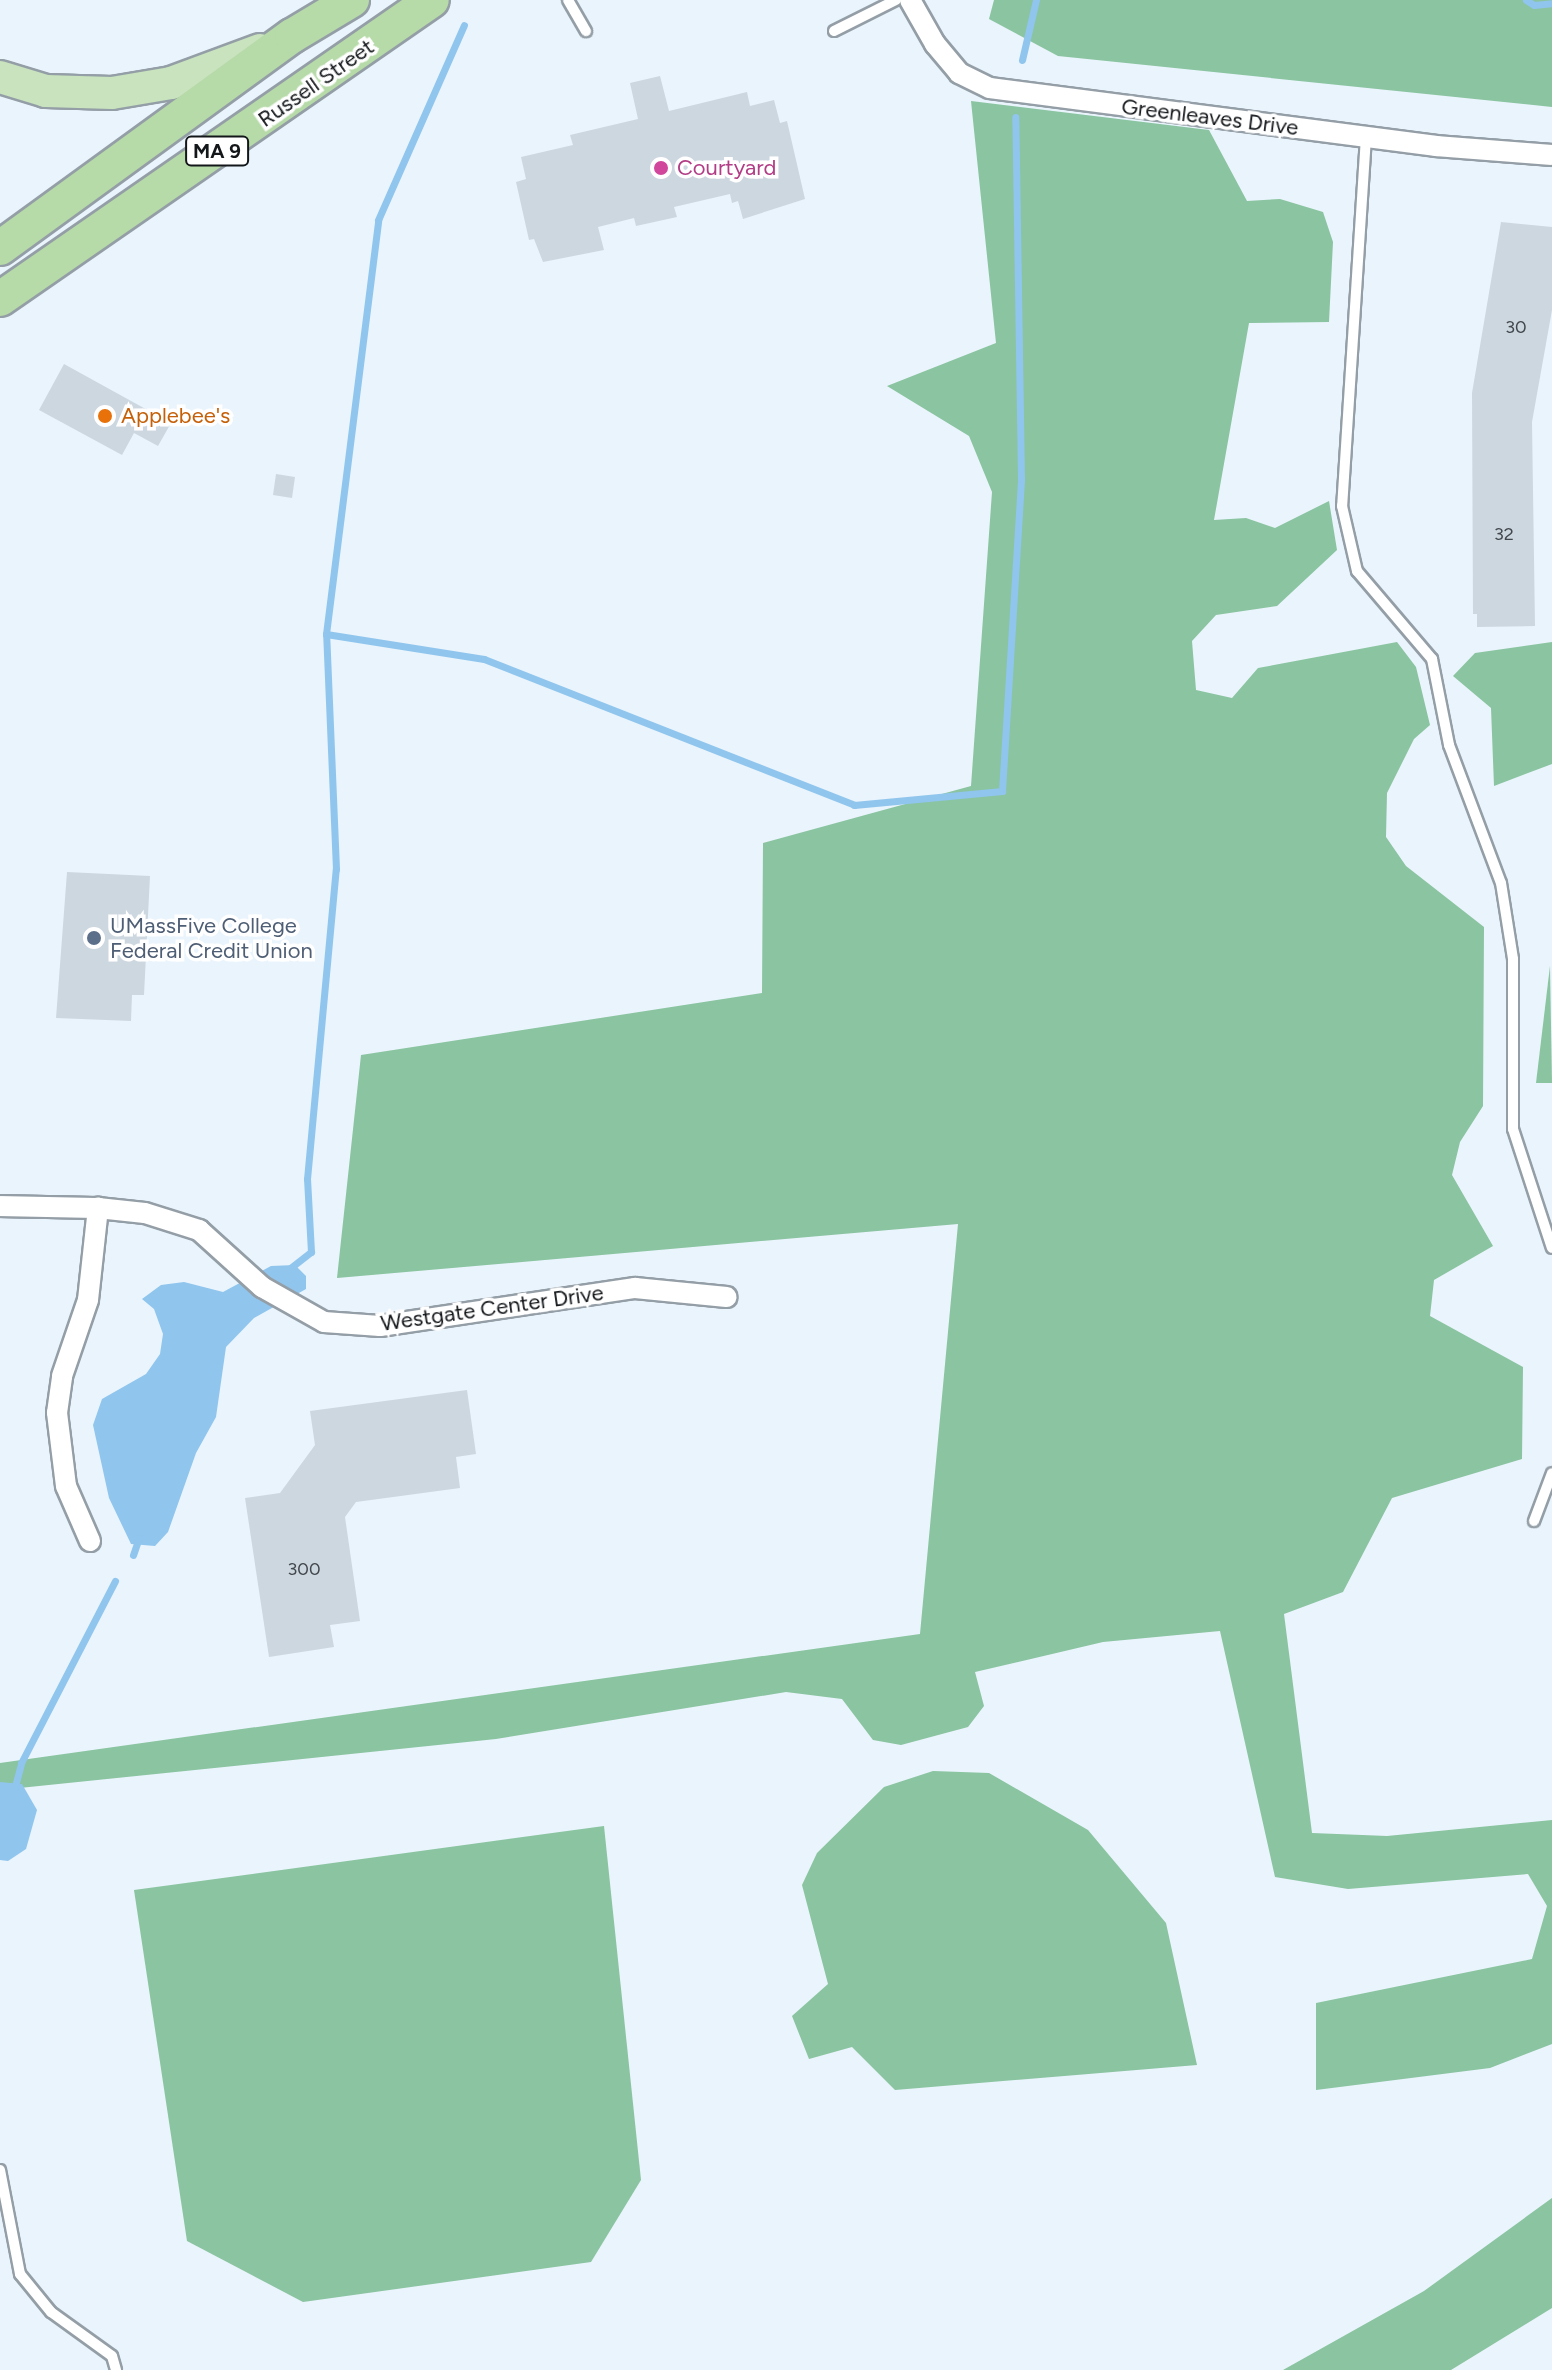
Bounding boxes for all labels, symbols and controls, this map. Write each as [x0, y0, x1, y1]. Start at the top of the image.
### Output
street label: Russell Street [253, 33, 379, 133]
street label: Greenleaves Drive [1120, 93, 1300, 141]
road number: MA 9 [185, 135, 249, 167]
place label: Courtyard [677, 155, 777, 181]
marker: Courtyard [652, 159, 670, 177]
house number: 30 [1505, 316, 1527, 338]
place label: Applebee's [121, 403, 230, 429]
marker: Applebee's [96, 407, 114, 425]
house number: 32 [1494, 523, 1514, 545]
place label: UMassFive College Federal Credit Union [110, 912, 313, 964]
marker: UMassFive College Federal Credit Union [85, 929, 103, 947]
street label: Westgate Center Drive [379, 1279, 605, 1337]
house number: 300 [288, 1558, 320, 1580]

